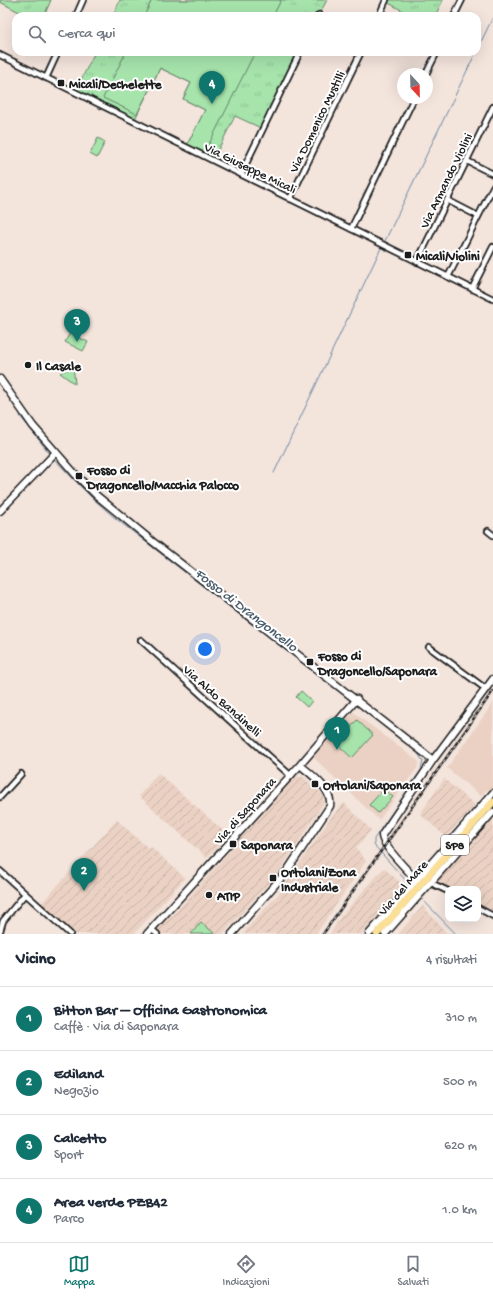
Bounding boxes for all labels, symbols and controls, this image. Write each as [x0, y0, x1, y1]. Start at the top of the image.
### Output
search box [12, 12, 481, 56]
icon: search [26, 23, 48, 45]
text: Cerca qui [58, 25, 115, 43]
north arrow [397, 68, 433, 104]
street label: Via Domenico Mustilli [287, 69, 349, 176]
pin: 4 [199, 71, 225, 104]
marker: Micali/Dechelette [56, 78, 66, 88]
place label: Micali/Dechelette [69, 78, 163, 93]
street label: Via Armando Violini [417, 131, 477, 232]
street label: Via Giuseppe Micali [200, 140, 299, 198]
marker: Micali/Violini [403, 250, 413, 260]
place label: Micali/Violini [416, 250, 480, 265]
pin: 3 [64, 309, 90, 342]
marker: Il Casale [23, 360, 33, 370]
place label: Il Casale [36, 360, 82, 375]
place label: Fosso di Dragoncello/Macchia Palocco [86, 464, 239, 494]
marker: Fosso di Dragoncello/Macchia Palocco [74, 471, 84, 481]
water label: Fosso di Drangoncello [191, 566, 301, 657]
your location [195, 639, 215, 659]
place label: Fosso di Dragoncello/Saponara [317, 650, 438, 681]
marker: Fosso di Dragoncello/Saponara [305, 657, 315, 667]
street label: Via Aldo Bandinelli [178, 662, 264, 741]
pin: 1 [324, 717, 350, 750]
street label: Via di Saponara [210, 773, 278, 847]
marker: Ortolani/Saponara [310, 779, 320, 789]
place label: Ortolani/Saponara [323, 779, 422, 795]
road number: SP8 [441, 835, 469, 855]
place label: Saponara [241, 836, 293, 852]
marker: Saponara [228, 839, 238, 849]
pin: 2 [71, 858, 97, 891]
street label: Via del Mare [375, 858, 432, 920]
place label: Ortolani/Zona Industriale [281, 866, 357, 896]
marker: Ortolani/Zona Industriale [268, 873, 278, 883]
map controls [445, 886, 481, 922]
button: layers [445, 886, 481, 922]
marker: ATIP [204, 890, 214, 900]
place label: ATIP [216, 890, 241, 905]
text: Vicino [16, 950, 56, 970]
text: 4 risultati [426, 953, 477, 968]
text: Bitton Bar – Officina Gastronomica [54, 1002, 267, 1020]
text: 1 [26, 1011, 32, 1026]
text: 310 m [445, 1011, 477, 1026]
text: Caffè · Via di Saponara [54, 1020, 179, 1035]
text: Ediland [54, 1066, 103, 1084]
text: 2 [26, 1075, 32, 1090]
text: 500 m [443, 1075, 477, 1090]
text: Negozio [54, 1084, 99, 1099]
text: Calcetto [54, 1130, 107, 1148]
text: 3 [26, 1139, 32, 1154]
text: 620 m [444, 1139, 477, 1154]
text: Sport [54, 1148, 83, 1163]
text: Area verde PZB42 [54, 1194, 168, 1212]
text: 4 [26, 1203, 32, 1218]
text: 1.0 km [442, 1203, 477, 1218]
text: Parco [54, 1212, 84, 1227]
tab: Mappa [64, 1253, 95, 1289]
tab: Indicazioni [223, 1253, 270, 1289]
tab: Salvati [398, 1253, 429, 1289]

